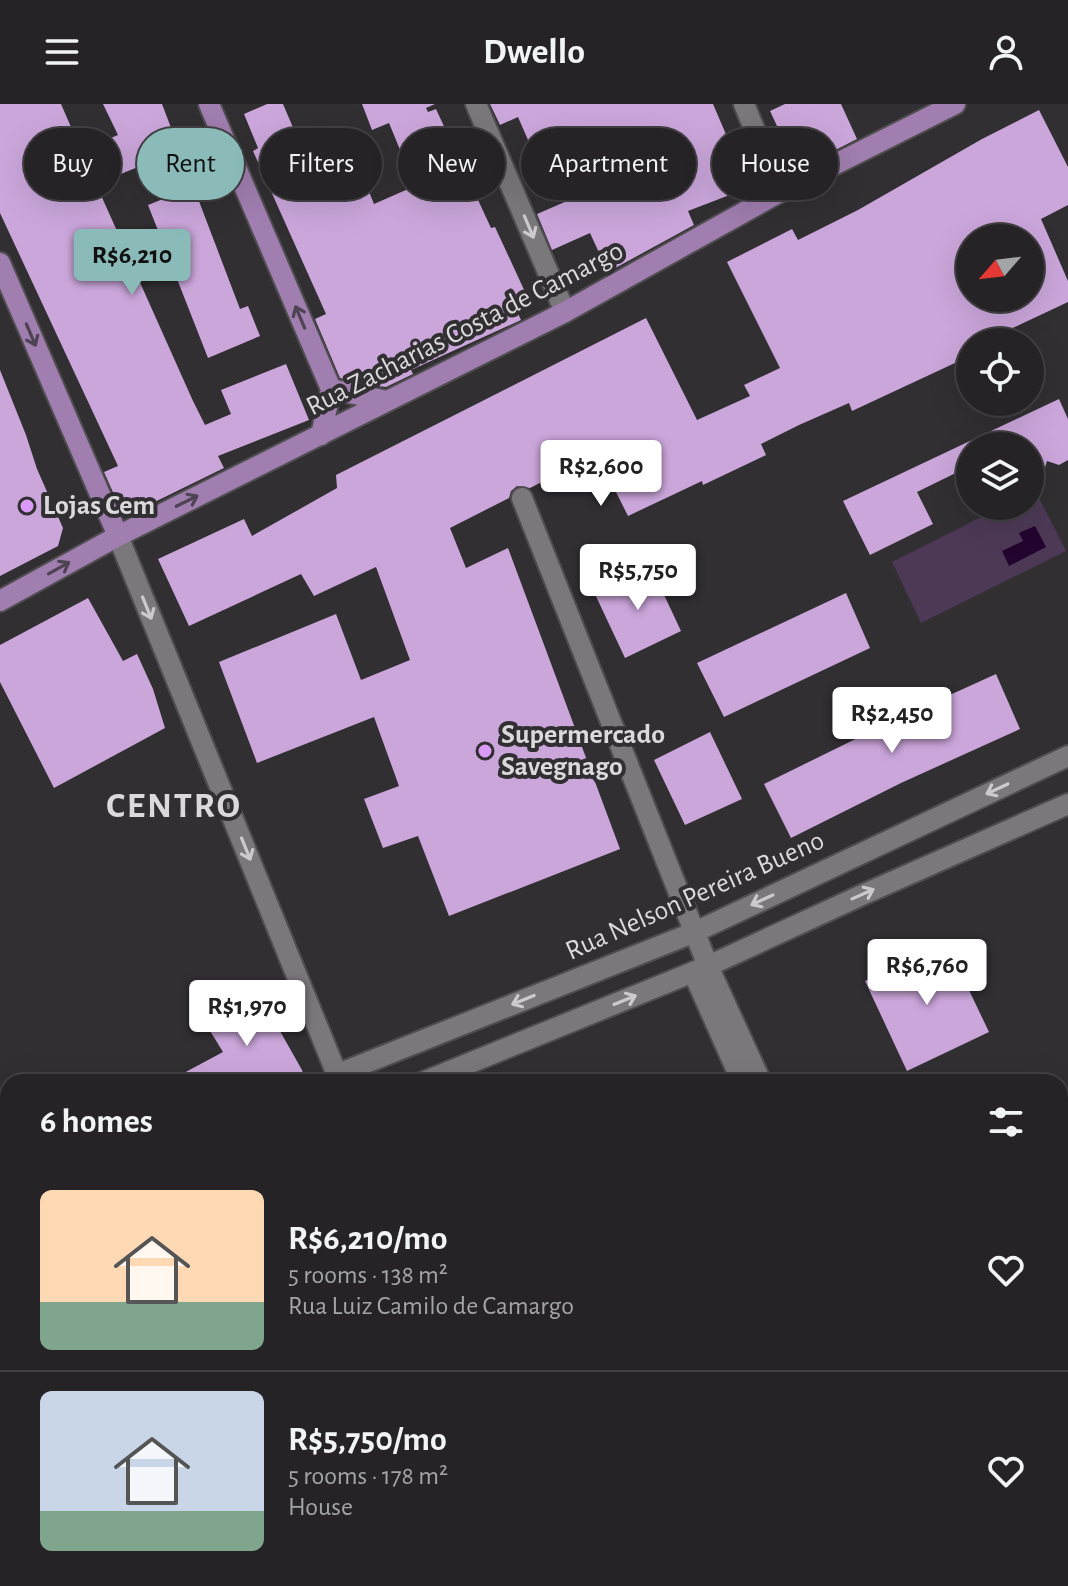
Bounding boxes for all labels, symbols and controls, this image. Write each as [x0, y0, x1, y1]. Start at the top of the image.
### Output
icon: menu [40, 30, 84, 74]
icon: person [984, 30, 1028, 74]
text: Dwello [483, 34, 585, 70]
chip: Buy [24, 128, 121, 200]
chip: Rent [137, 128, 244, 200]
chip: Filters [260, 128, 382, 200]
chip: New [398, 128, 505, 200]
chip: Apartment [521, 128, 696, 200]
chip: House [712, 128, 838, 200]
one-way arrow [523, 214, 538, 239]
north arrow [956, 224, 1044, 312]
map controls [956, 224, 1044, 520]
pin: R$6,210 [58, 229, 206, 297]
street label: Rua Zacharias Costa de Camargo [302, 237, 628, 421]
text: R$6,210 [92, 242, 172, 268]
one-way arrow [292, 305, 307, 330]
one-way arrow [24, 322, 39, 347]
button: locate [956, 328, 1044, 416]
button: layers [956, 432, 1044, 520]
pin: R$2,600 [527, 440, 675, 508]
text: R$2,600 [559, 453, 643, 479]
place label: Lojas Cem [43, 492, 155, 520]
one-way arrow [175, 493, 199, 508]
marker: Lojas Cem [18, 497, 36, 515]
pin: R$5,750 [564, 544, 712, 612]
text: R$5,750 [598, 557, 678, 583]
one-way arrow [47, 560, 70, 576]
one-way arrow [141, 595, 156, 620]
pin: R$2,450 [818, 687, 966, 755]
text: R$2,450 [850, 700, 934, 726]
place label: Supermercado Savegnago [501, 721, 665, 781]
marker: Supermercado Savegnago [476, 742, 494, 760]
one-way arrow [986, 782, 1010, 797]
district label: CENTRO [106, 788, 242, 824]
street label: Rua Nelson Pereira Bueno [561, 826, 829, 966]
one-way arrow [240, 836, 254, 861]
one-way arrow [851, 886, 875, 901]
one-way arrow [751, 893, 775, 908]
pin: R$6,760 [853, 939, 1001, 1007]
text: R$6,760 [886, 952, 968, 978]
pin: R$1,970 [173, 980, 321, 1048]
one-way arrow [612, 992, 637, 1006]
text: R$1,970 [207, 993, 287, 1019]
one-way arrow [511, 994, 536, 1008]
icon: filters [984, 1100, 1028, 1144]
text: 6 homes [40, 1105, 153, 1139]
icon: home [104, 1222, 200, 1318]
text: R$6,210/mo [288, 1222, 447, 1256]
icon: heart [984, 1248, 1028, 1292]
text: 5 rooms · 138 m² [288, 1262, 448, 1288]
text: Rua Luiz Camilo de Camargo [288, 1293, 574, 1319]
icon: home [104, 1423, 200, 1519]
text: R$5,750/mo [288, 1423, 447, 1457]
icon: heart [984, 1449, 1028, 1493]
text: 5 rooms · 178 m² [288, 1463, 448, 1489]
text: House [288, 1494, 353, 1520]

